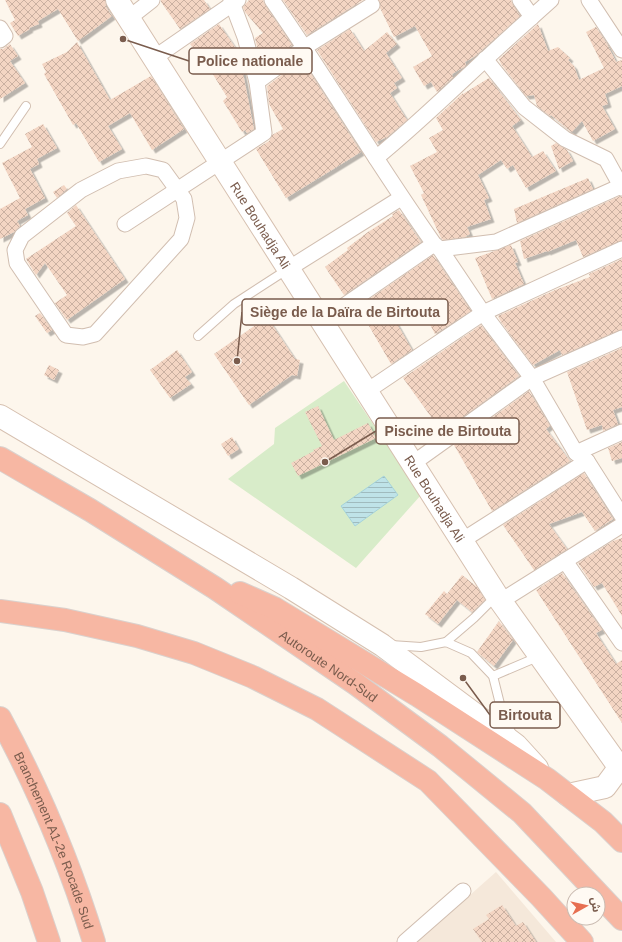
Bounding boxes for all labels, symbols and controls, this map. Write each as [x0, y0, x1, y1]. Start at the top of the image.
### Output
callout: Police nationale [189, 48, 312, 74]
text: Police nationale [197, 53, 304, 69]
street label: Rue Bouhadja Ali [227, 179, 294, 271]
callout: Siège de la Daïra de Birtouta [242, 299, 448, 325]
text: Siège de la Daïra de Birtouta [250, 304, 440, 320]
callout: Piscine de Birtouta [376, 418, 519, 444]
text: Piscine de Birtouta [385, 423, 512, 439]
street label: Rue Bouhadja Ali [402, 452, 468, 545]
street label: Autoroute Nord-Sud [277, 627, 381, 705]
callout: Birtouta [490, 702, 560, 728]
text: Birtouta [498, 707, 552, 723]
street label: Branchement A1-2e Rocade Sud [11, 749, 97, 931]
north arrow [566, 886, 606, 926]
text: ش [588, 896, 603, 913]

